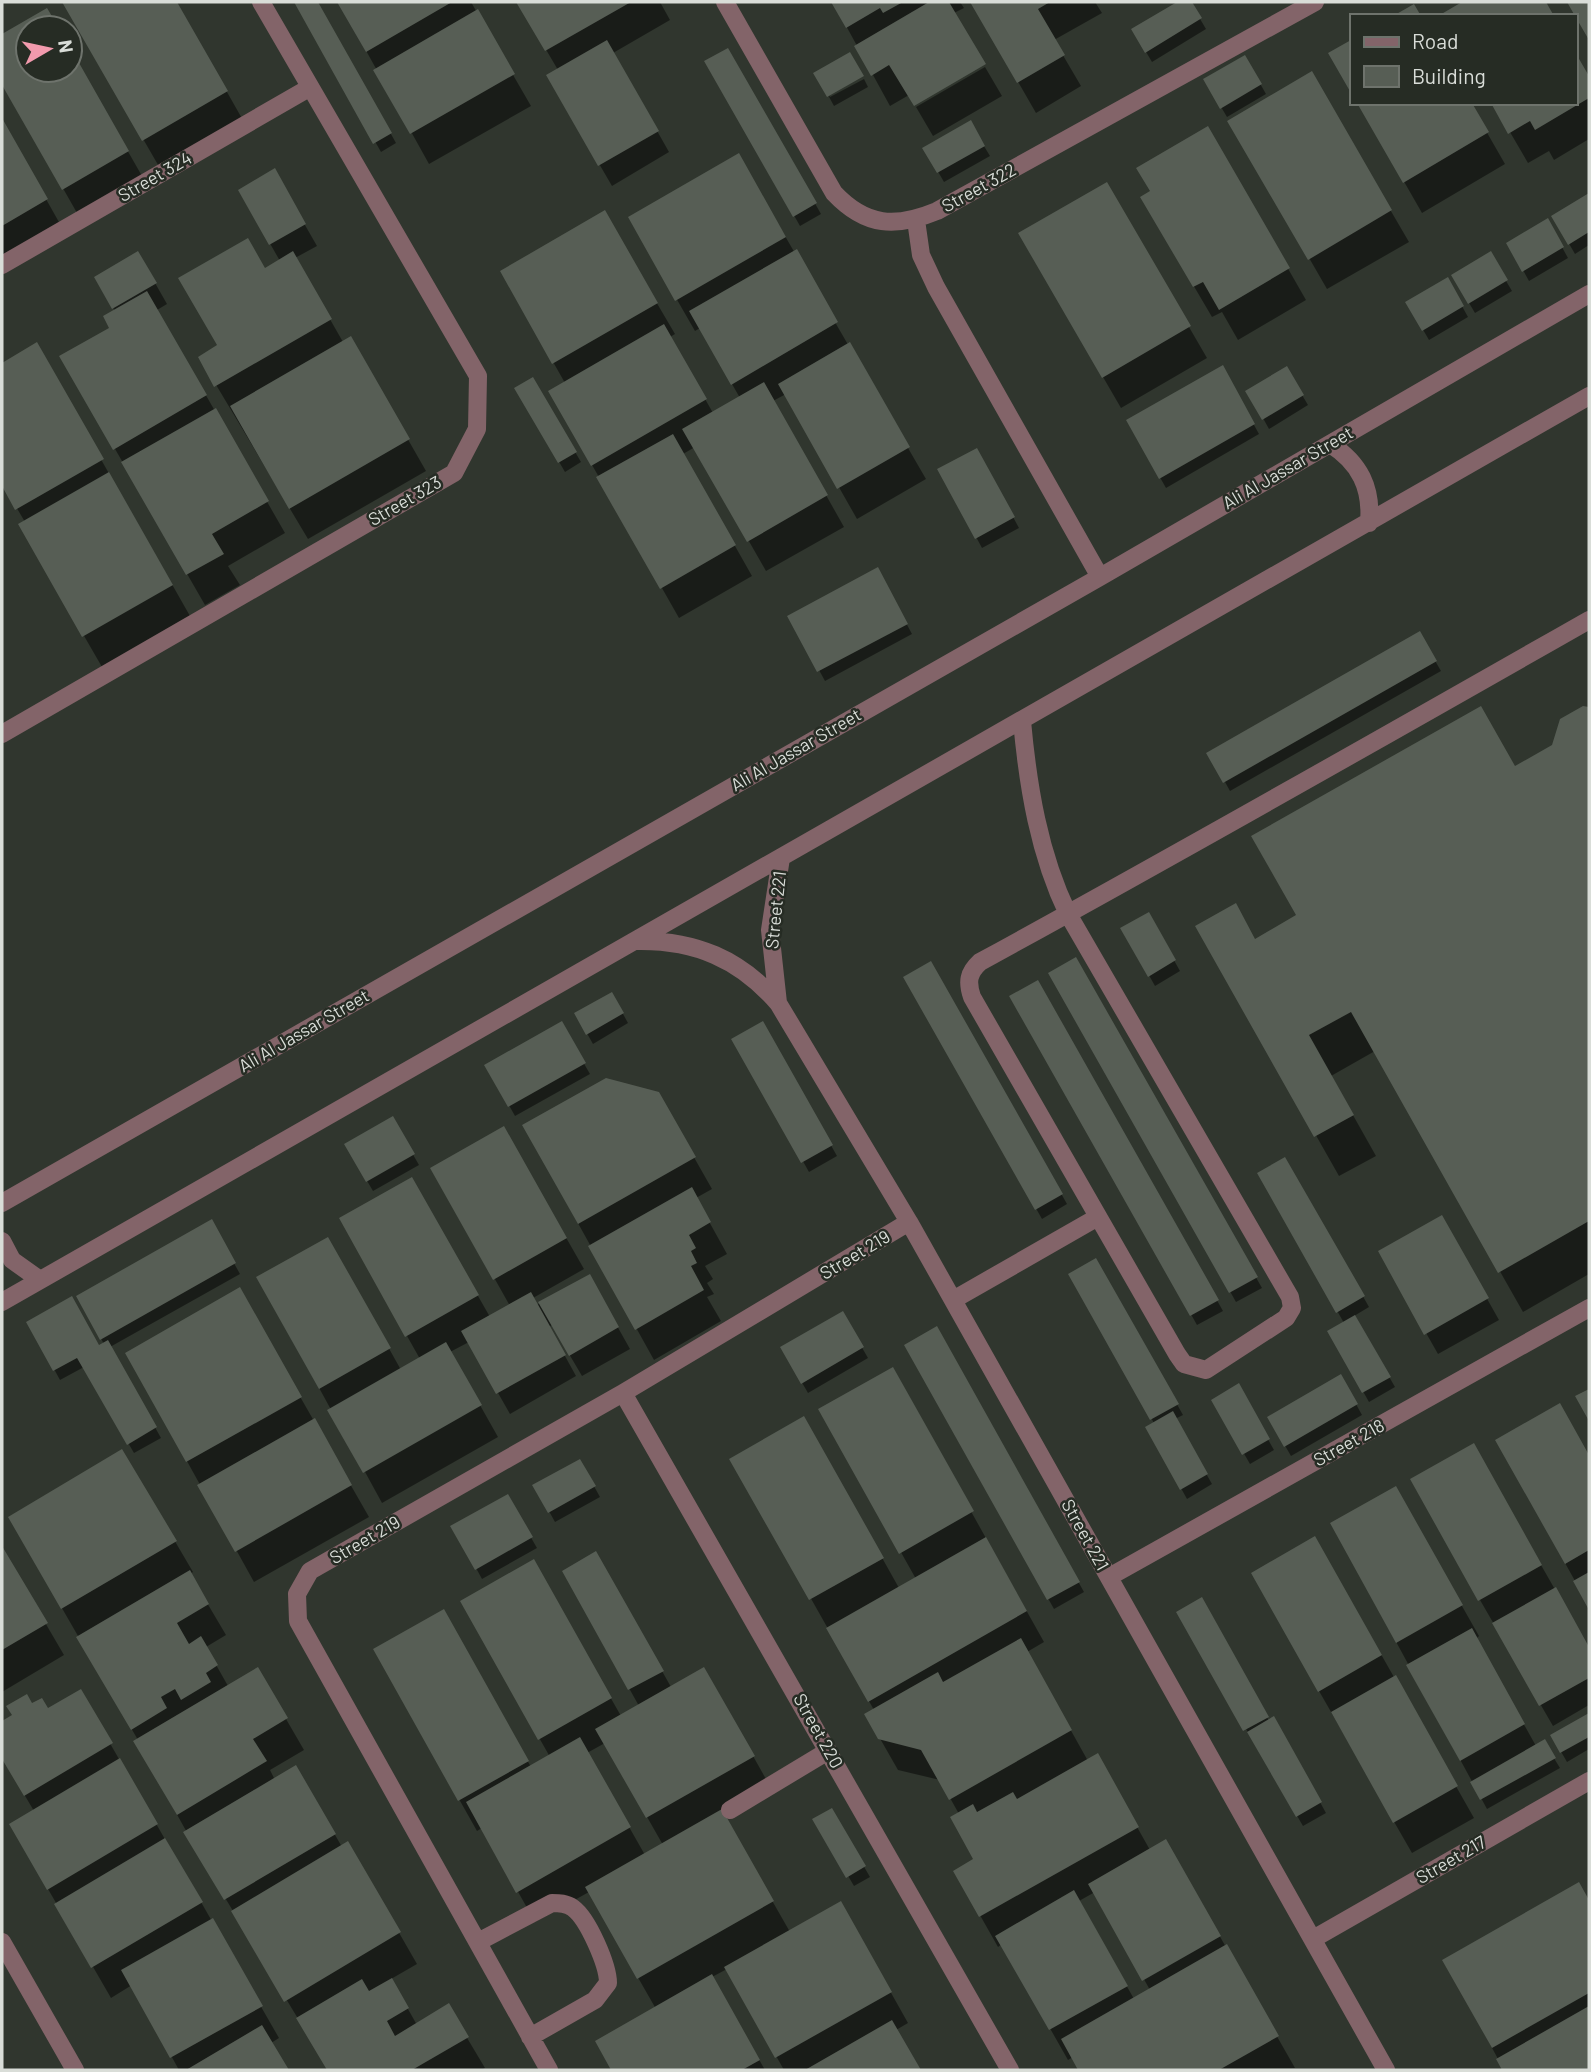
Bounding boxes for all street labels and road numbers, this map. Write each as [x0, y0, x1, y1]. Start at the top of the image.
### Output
street label: Street 324 [114, 146, 195, 206]
street label: Street 322 [938, 158, 1019, 216]
street label: Ali Al Jassar Street [1218, 421, 1357, 513]
street label: Street 323 [364, 470, 445, 530]
street label: Ali Al Jassar Street [726, 703, 865, 795]
street label: Street 221 [760, 870, 790, 950]
street label: Ali Al Jassar Street [234, 984, 373, 1076]
street label: Street 219 [815, 1225, 894, 1284]
street label: Street 218 [1309, 1414, 1388, 1471]
street label: Street 221 [1057, 1495, 1114, 1574]
street label: Street 219 [325, 1510, 404, 1568]
street label: Street 220 [789, 1689, 848, 1772]
street label: Street 217 [1412, 1830, 1490, 1888]

